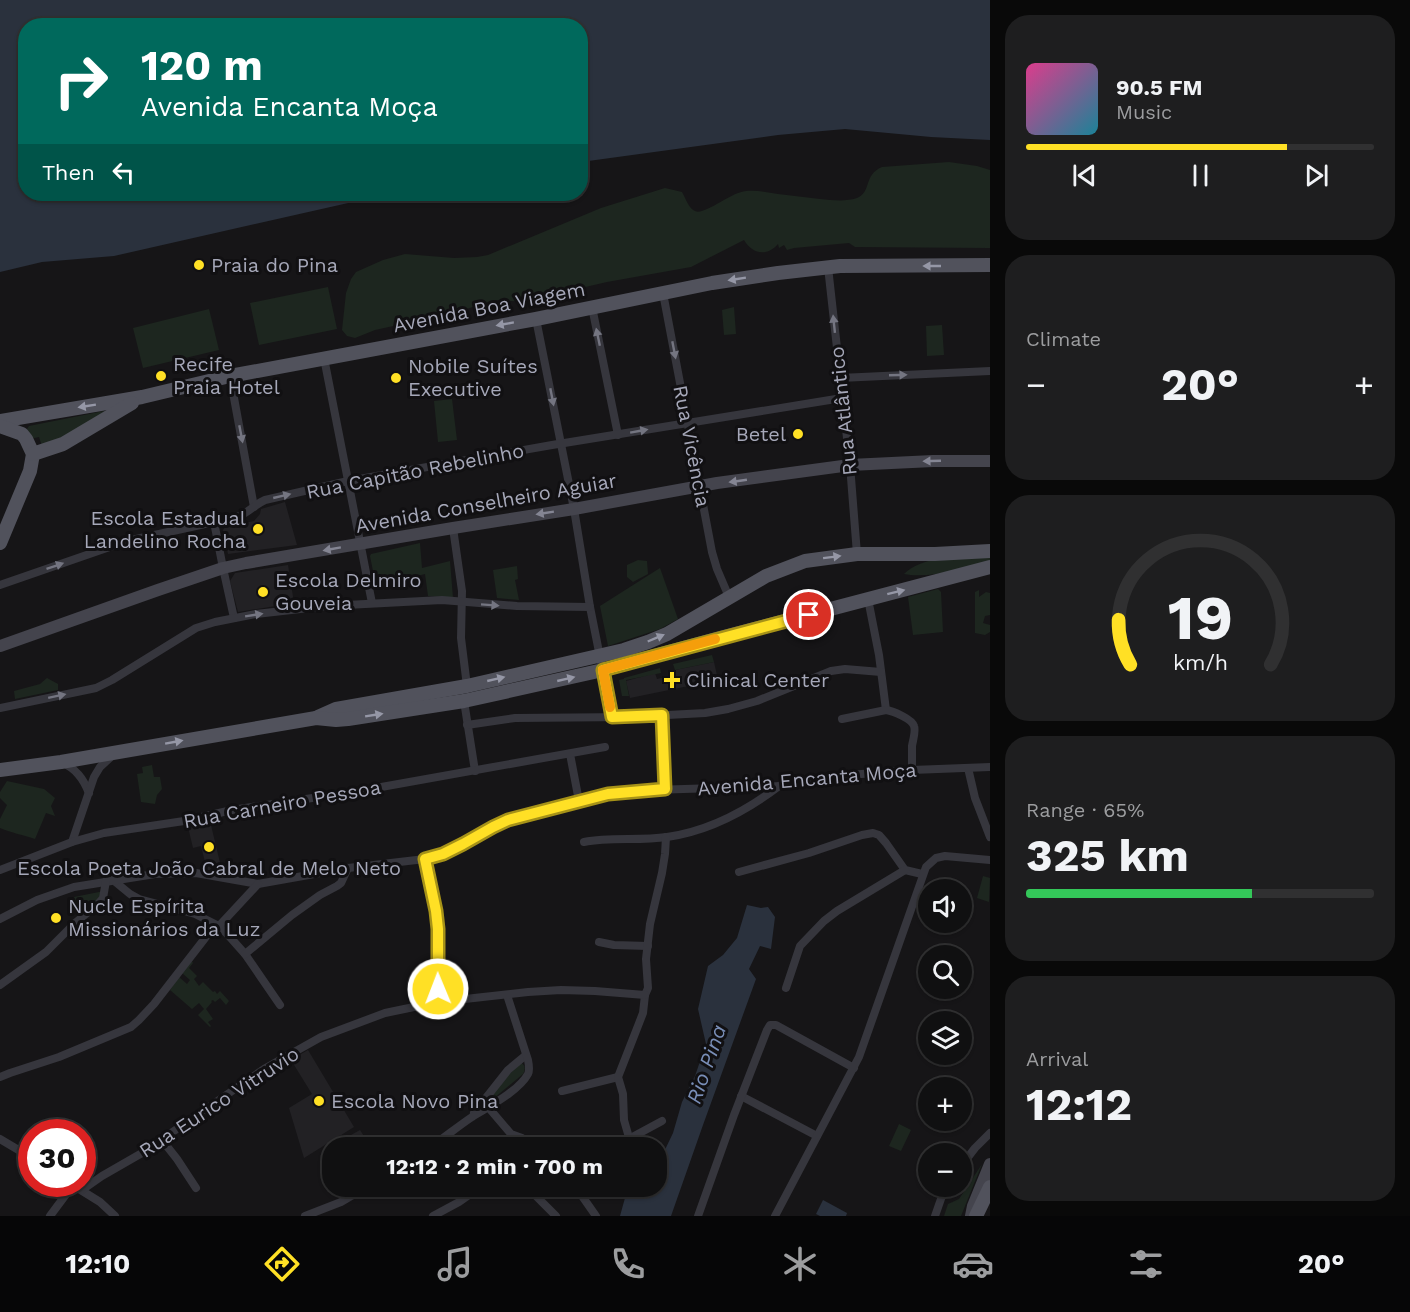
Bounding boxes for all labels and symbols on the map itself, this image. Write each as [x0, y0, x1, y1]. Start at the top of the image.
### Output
place label: Praia do Pina [211, 253, 338, 277]
marker: Praia do Pina [192, 258, 206, 272]
one-way arrow [922, 261, 941, 271]
one-way arrow [728, 275, 747, 284]
street label: Avenida Boa Viagem [391, 277, 587, 337]
one-way arrow [829, 314, 839, 333]
one-way arrow [495, 320, 514, 329]
one-way arrow [593, 327, 602, 346]
one-way arrow [669, 341, 678, 360]
street label: Rua Atlântico [824, 345, 862, 477]
place label: Recife Praia Hotel [173, 352, 280, 399]
place label: Nobile Suítes Executive [408, 354, 538, 401]
marker: Recife Praia Hotel [154, 369, 168, 383]
marker: Nobile Suítes Executive [389, 371, 403, 385]
one-way arrow [889, 371, 908, 380]
street label: Rua Vicência [668, 383, 716, 509]
one-way arrow [548, 387, 557, 406]
one-way arrow [77, 402, 96, 411]
place label: Betel [736, 422, 786, 446]
one-way arrow [237, 425, 246, 444]
one-way arrow [630, 427, 649, 436]
marker: Betel [791, 427, 805, 441]
street label: Rua Capitão Rebelinho [304, 438, 526, 504]
one-way arrow [922, 457, 941, 466]
street label: Avenida Conselheiro Aguiar [354, 468, 618, 538]
one-way arrow [728, 476, 747, 485]
one-way arrow [273, 491, 291, 501]
place label: Escola Estadual Landelino Rocha [84, 506, 246, 553]
one-way arrow [536, 509, 555, 518]
marker: Escola Estadual Landelino Rocha [251, 522, 265, 536]
one-way arrow [323, 545, 342, 554]
one-way arrow [822, 553, 841, 562]
one-way arrow [46, 560, 64, 570]
place label: Escola Delmiro Gouveia [275, 568, 422, 615]
marker: Escola Delmiro Gouveia [256, 585, 270, 599]
one-way arrow [887, 587, 905, 596]
pin [783, 589, 834, 640]
one-way arrow [481, 600, 500, 609]
one-way arrow [245, 610, 264, 619]
one-way arrow [648, 634, 665, 643]
place label: Clinical Center [686, 668, 829, 692]
marker: Clinical Center [663, 671, 681, 689]
one-way arrow [486, 674, 505, 684]
one-way arrow [556, 674, 575, 683]
one-way arrow [48, 691, 67, 701]
one-way arrow [365, 710, 384, 719]
one-way arrow [165, 738, 184, 747]
street label: Avenida Encanta Moça [696, 757, 918, 801]
street label: Rua Carneiro Pessoa [181, 775, 383, 833]
marker: Escola Poeta João Cabral de Melo Neto [202, 840, 216, 854]
place label: Escola Poeta João Cabral de Melo Neto [17, 856, 401, 880]
place label: Nucle Espírita Missionários da Luz [68, 894, 260, 941]
marker: Nucle Espírita Missionários da Luz [49, 911, 63, 925]
position arrow [406, 957, 470, 1021]
water label: Rio Pina [681, 1021, 731, 1107]
street label: Rua Eurico Vitruvio [135, 1041, 303, 1163]
place label: Escola Novo Pina [331, 1089, 498, 1113]
marker: Escola Novo Pina [312, 1094, 326, 1108]
speed limit sign: 30 [18, 1119, 96, 1197]

